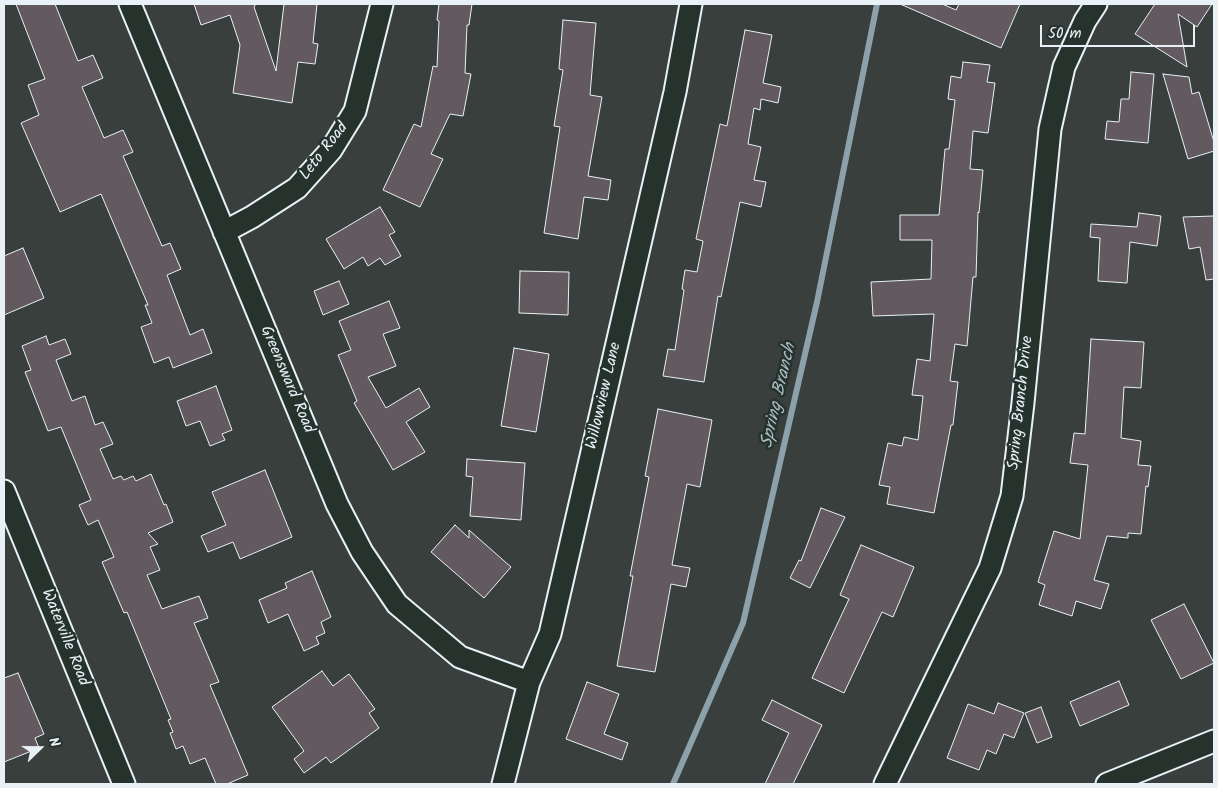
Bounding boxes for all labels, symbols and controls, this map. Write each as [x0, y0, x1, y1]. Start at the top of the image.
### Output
scale bar [1043, 15, 1198, 47]
text: 50 m [1048, 22, 1082, 46]
street label: Leto Road [297, 119, 353, 185]
street label: Greensward Road [255, 323, 317, 437]
street label: Spring Branch Drive [1005, 335, 1039, 471]
street label: Willowview Lane [583, 341, 627, 451]
water label: Spring Branch [757, 341, 803, 451]
street label: Waterville Road [36, 587, 92, 689]
north arrow [15, 723, 65, 773]
text: N [42, 734, 66, 751]

